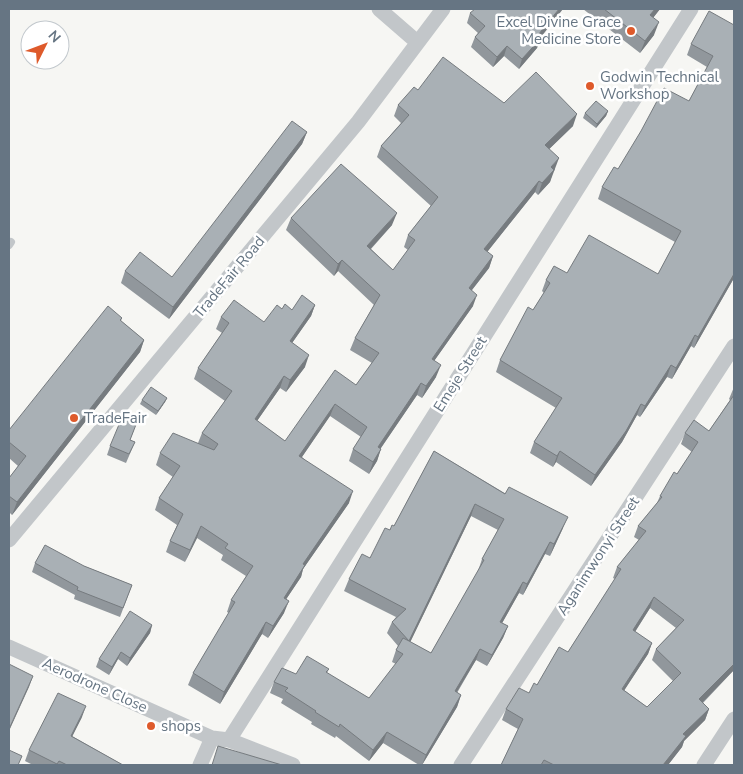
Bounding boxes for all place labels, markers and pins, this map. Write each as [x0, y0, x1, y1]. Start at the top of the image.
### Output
place label: Excel Divine Grace Medicine Store [496, 12, 621, 49]
marker: Excel Divine Grace Medicine Store [625, 25, 637, 37]
place label: Godwin Technical Workshop [600, 67, 720, 104]
marker: Godwin Technical Workshop [584, 80, 596, 92]
place label: TradeFair [84, 408, 147, 428]
marker: TradeFair [68, 412, 80, 424]
place label: shops [161, 716, 201, 736]
marker: shops [145, 720, 157, 732]

